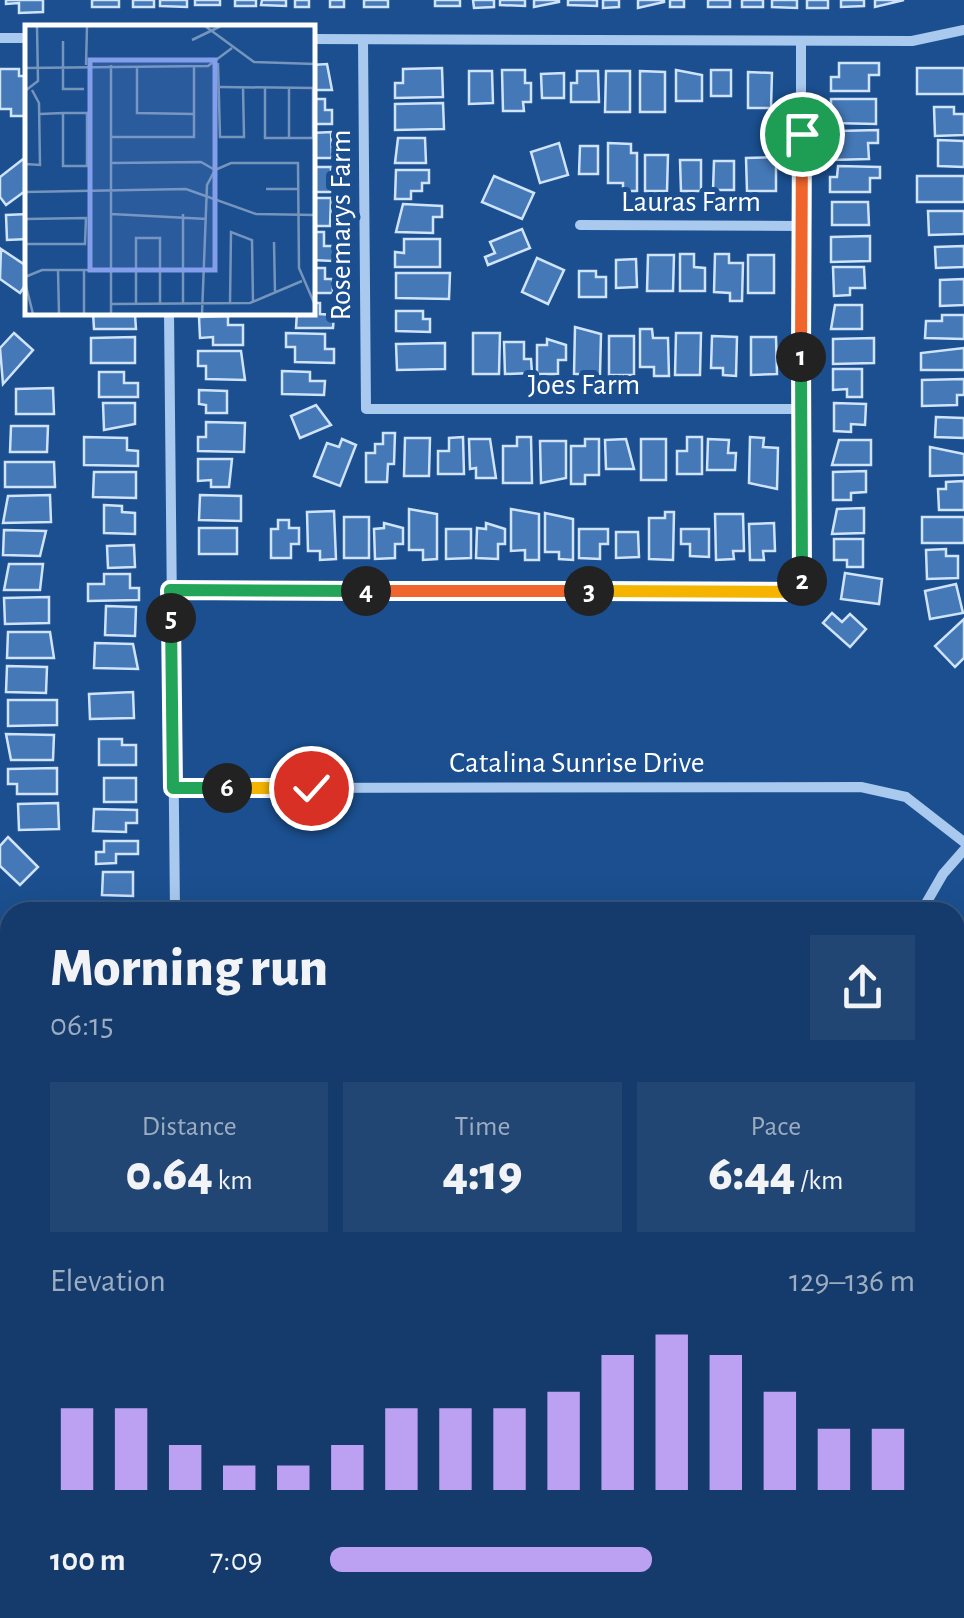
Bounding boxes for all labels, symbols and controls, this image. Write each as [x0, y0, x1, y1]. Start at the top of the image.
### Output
inset map [25, 25, 315, 315]
pin [760, 92, 845, 177]
icon: arrive [775, 107, 830, 162]
street label: Rosemarys Farm [326, 129, 356, 321]
street label: Lauras Farm [621, 187, 761, 217]
pin: 1 [776, 332, 826, 382]
text: 1 [796, 343, 806, 371]
street label: Joes Farm [528, 370, 640, 400]
pin: 2 [777, 556, 827, 606]
pin: 4 [341, 566, 391, 616]
pin: 3 [564, 566, 614, 616]
text: 2 [795, 567, 809, 595]
text: 4 [359, 577, 373, 605]
text: 3 [583, 577, 595, 605]
pin: 5 [146, 593, 196, 643]
text: 5 [165, 604, 177, 632]
pin [269, 746, 354, 831]
street label: Catalina Sunrise Drive [449, 748, 705, 778]
icon: check [284, 761, 339, 816]
pin: 6 [202, 763, 252, 813]
text: 6 [220, 774, 234, 802]
button: share [810, 935, 915, 1040]
text: Morning run [50, 941, 328, 996]
text: 06:15 [50, 1009, 114, 1041]
text: Distance [142, 1113, 237, 1141]
text: Time [455, 1113, 510, 1141]
text: Pace [751, 1113, 801, 1141]
text: 0.64 [126, 1149, 213, 1199]
text: 4:19 [443, 1149, 522, 1199]
text: 6:44 [708, 1149, 796, 1199]
text: km [213, 1167, 253, 1195]
text: /km [796, 1167, 843, 1195]
text: Elevation [50, 1265, 166, 1297]
text: 129–136 m [789, 1265, 915, 1297]
text: 100 m [50, 1544, 126, 1576]
text: 7:09 [210, 1544, 263, 1576]

